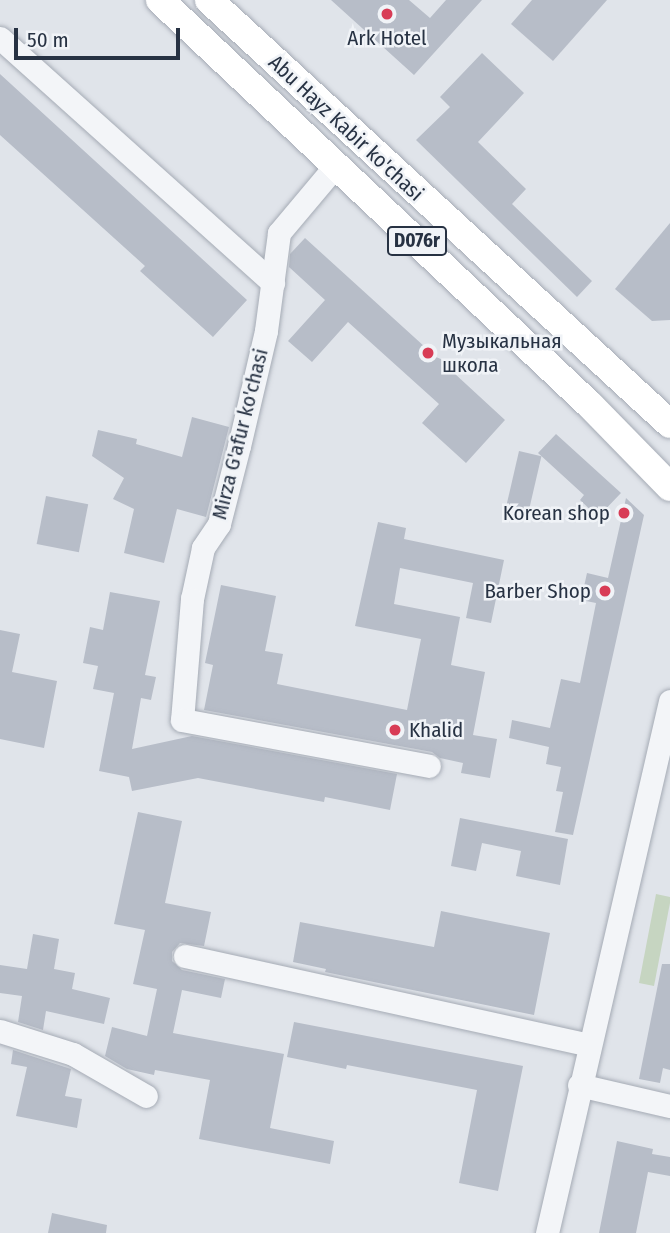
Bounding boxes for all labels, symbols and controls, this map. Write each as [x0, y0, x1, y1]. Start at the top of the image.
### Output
marker: Ark Hotel [379, 6, 395, 22]
scale bar [18, 14, 184, 58]
place label: Ark Hotel [347, 25, 427, 51]
text: 50 m [27, 27, 69, 53]
street label: Abu Hayz Kabir ko'chasi [263, 50, 429, 206]
road number: D076r [386, 226, 448, 256]
place label: Музыкальная школа [442, 328, 562, 378]
marker: Музыкальная школа [420, 345, 436, 361]
street label: Mirza G'afur ko'chasi [207, 346, 273, 522]
place label: Korean shop [503, 500, 610, 526]
marker: Korean shop [616, 505, 632, 521]
place label: Barber Shop [484, 578, 591, 604]
marker: Barber Shop [597, 583, 613, 599]
place label: Khalid [409, 717, 463, 743]
marker: Khalid [387, 722, 403, 738]

